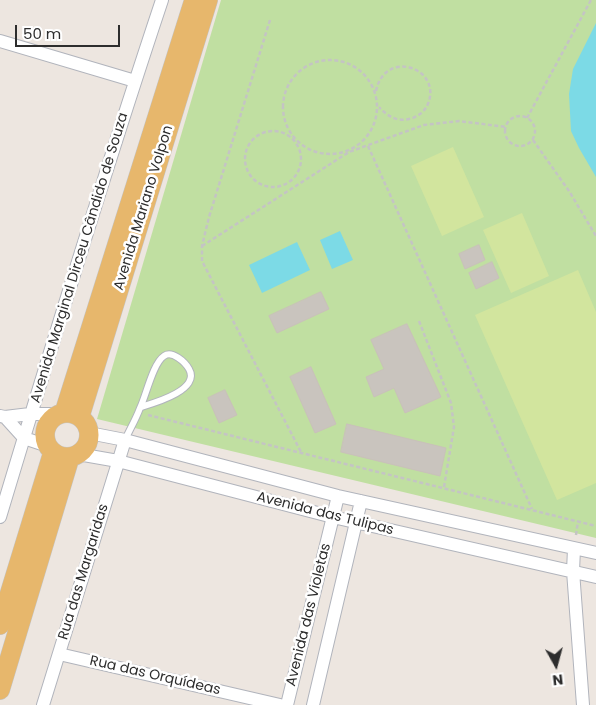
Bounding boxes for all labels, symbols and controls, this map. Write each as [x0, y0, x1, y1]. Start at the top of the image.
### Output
scale bar [18, 15, 122, 47]
text: 50 m [23, 23, 61, 44]
street label: Avenida Marginal Dirceu Cândido de Souza [28, 111, 132, 405]
street label: Avenida Mariano Volpon [111, 123, 177, 293]
street label: Avenida das Tulipas [255, 489, 395, 539]
street label: Rua das Margaridas [55, 502, 113, 642]
street label: Avenida das Violetas [283, 542, 335, 688]
north arrow [531, 640, 581, 690]
street label: Rua das Orquídeas [88, 653, 222, 699]
text: N [551, 669, 564, 690]

